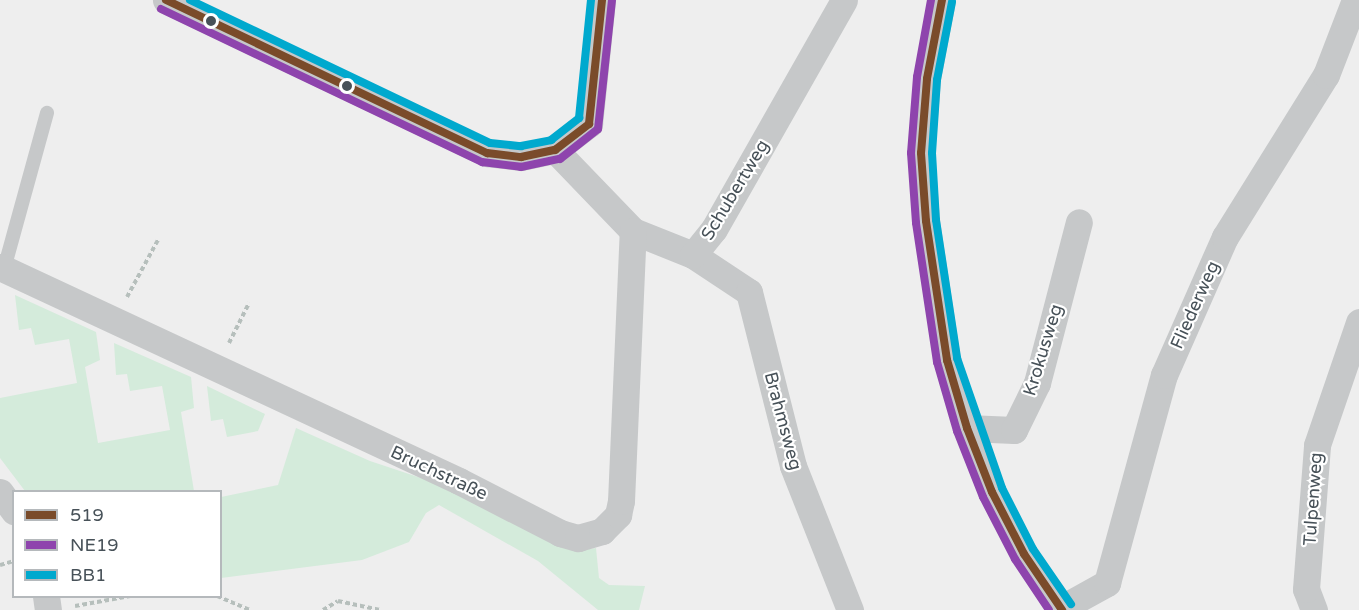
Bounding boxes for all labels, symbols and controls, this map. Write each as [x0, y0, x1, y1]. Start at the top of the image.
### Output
unlabelled marker [205, 15, 217, 27]
unlabelled marker [341, 80, 353, 92]
street label: Schubertweg [697, 136, 773, 244]
street label: Fliederweg [1166, 258, 1224, 352]
street label: Krokusweg [1019, 302, 1067, 398]
street label: Brahmsweg [759, 369, 807, 473]
street label: Bruchstraße [387, 441, 491, 505]
street label: Tulpenweg [1299, 452, 1327, 546]
legend [12, 490, 222, 598]
text: 519 [70, 504, 104, 526]
text: NE19 [70, 534, 119, 556]
text: BB1 [70, 564, 106, 586]

